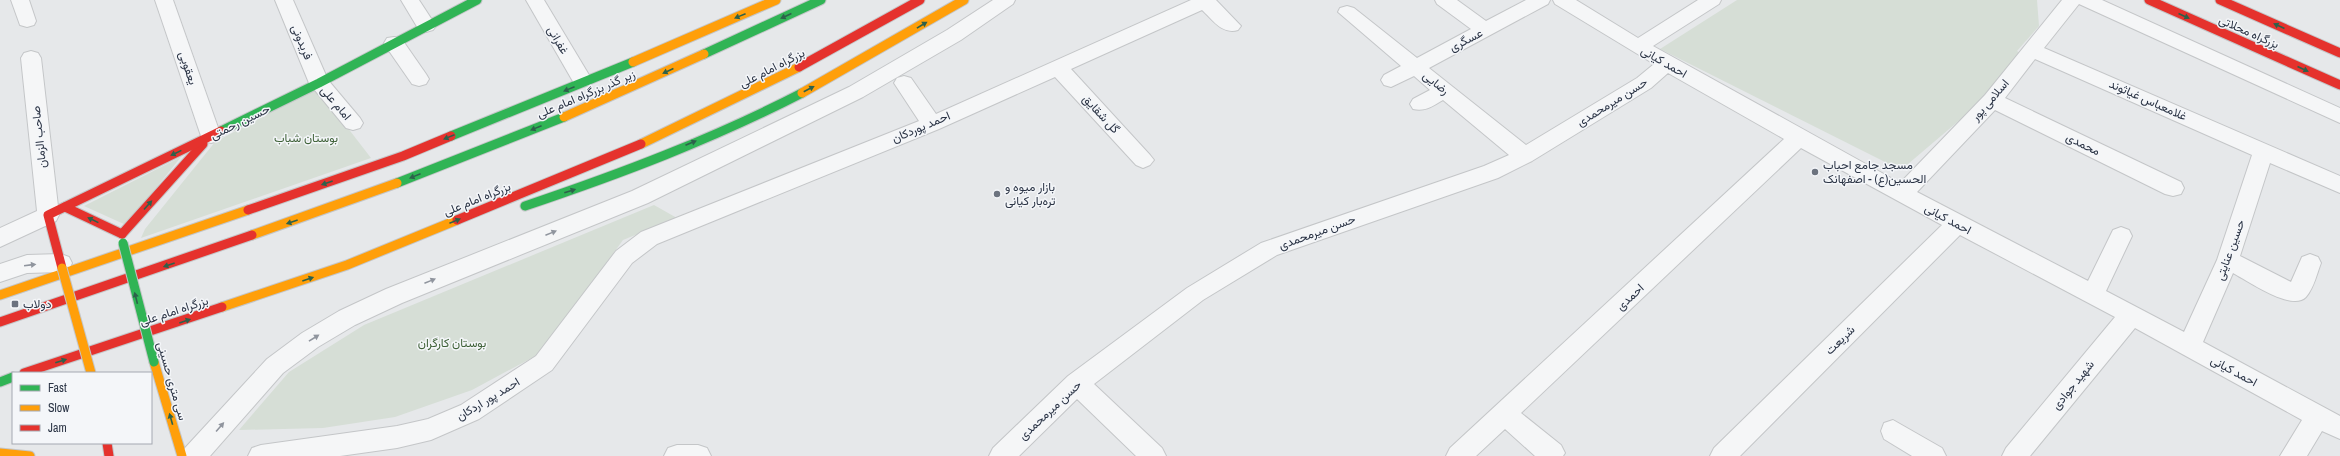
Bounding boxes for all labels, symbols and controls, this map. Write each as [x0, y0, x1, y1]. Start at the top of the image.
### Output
street label: بزرگراه محلاتی [2216, 12, 2282, 52]
one-way arrow [734, 13, 746, 19]
one-way arrow [780, 13, 792, 19]
one-way arrow [2178, 13, 2190, 19]
one-way arrow [917, 21, 927, 29]
street label: فریدونی [287, 22, 317, 62]
street label: غفرانی [544, 23, 572, 57]
one-way arrow [2273, 23, 2284, 29]
street label: عسگری [1446, 25, 1486, 55]
street label: احمد کیانی [1638, 42, 1690, 82]
street label: بزرگراه امام علی [737, 45, 807, 91]
street label: یعقوبی [175, 49, 201, 87]
street label: زیر گذر بزرگراه امام علی [534, 66, 638, 122]
one-way arrow [2297, 66, 2308, 72]
street label: رضایی [1419, 67, 1453, 99]
one-way arrow [663, 68, 674, 74]
street label: حسن میرمحمدی [1574, 74, 1650, 130]
street label: اسلامی پور [1967, 76, 2013, 125]
street label: غلامعباس غیاثوند [2107, 76, 2189, 124]
street label: امام علی [317, 83, 355, 123]
one-way arrow [563, 86, 575, 92]
one-way arrow [803, 86, 815, 92]
street label: گل شقایق [1079, 91, 1123, 137]
street label: حسین رحمتی [208, 101, 272, 143]
street label: صاحب الزمان [28, 105, 50, 169]
street label: احمد پوردکان [889, 108, 953, 146]
one-way arrow [530, 126, 542, 132]
street label: محمدی [2063, 129, 2103, 159]
park label: بوستان شباب [274, 130, 338, 146]
one-way arrow [442, 135, 454, 141]
one-way arrow [686, 140, 698, 146]
one-way arrow [170, 150, 182, 156]
place label: مسجد جامع احباب الحسین(ع) - اصفهانک [1823, 157, 1926, 188]
marker: مسجد جامع احباب الحسین(ع) - اصفهانک [1810, 167, 1820, 177]
one-way arrow [409, 174, 421, 180]
street label: بزرگراه امام علی [441, 178, 513, 220]
place label: بازار میوه و تره‌بار کیانی [1005, 179, 1056, 209]
one-way arrow [321, 180, 333, 186]
one-way arrow [565, 188, 577, 194]
marker: بازار میوه و تره‌بار کیانی [992, 189, 1002, 199]
one-way arrow [143, 200, 153, 210]
street label: احمد کیانی [1922, 200, 1974, 238]
street label: حسن میرمحمدی [1276, 211, 1358, 253]
one-way arrow [88, 217, 99, 223]
street label: حسین عنایتی [2212, 217, 2248, 283]
one-way arrow [449, 218, 460, 224]
one-way arrow [286, 220, 298, 226]
one-way arrow [545, 229, 557, 235]
one-way arrow [24, 261, 36, 268]
one-way arrow [163, 262, 175, 268]
one-way arrow [302, 275, 314, 281]
one-way arrow [425, 278, 437, 284]
street label: احمدی [1613, 280, 1647, 314]
one-way arrow [133, 291, 139, 304]
street label: بزرگراه امام علی [138, 292, 210, 330]
place label: دولاب [23, 296, 52, 312]
marker: دولاب [10, 299, 20, 309]
one-way arrow [179, 317, 191, 323]
street label: شریعت [1822, 322, 1858, 358]
one-way arrow [309, 334, 319, 342]
park label: بوستان کارگران [418, 335, 486, 351]
street label: سی متری حسینی [153, 340, 191, 422]
street label: احمد کیانی [2208, 352, 2260, 390]
one-way arrow [55, 357, 67, 363]
street label: شهید جوادی [2048, 357, 2098, 413]
legend [12, 372, 152, 444]
street label: احمد پور اردکان [453, 374, 523, 424]
street label: حسن میرمحمدی [1015, 377, 1085, 443]
text: Fast [48, 380, 67, 396]
text: Slow [48, 400, 70, 416]
one-way arrow [168, 412, 174, 424]
text: Jam [48, 420, 67, 436]
one-way arrow [215, 422, 224, 432]

